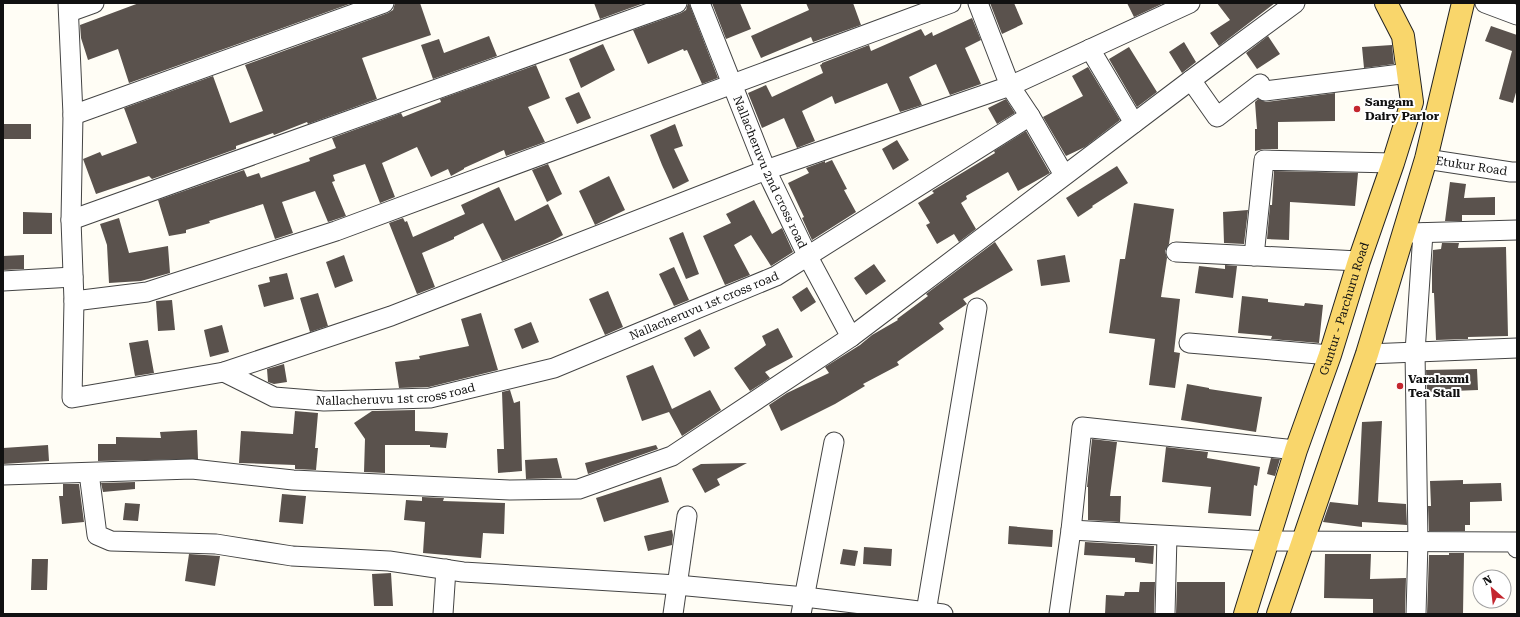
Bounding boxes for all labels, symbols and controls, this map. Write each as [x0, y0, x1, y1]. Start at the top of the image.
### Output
street label: Nallacheruvu 2nd cross road [730, 94, 810, 251]
place label: Sangam Dairy Parlor [1365, 95, 1440, 123]
marker: Sangam Dairy Parlor [1352, 104, 1362, 114]
street label: Etukur Road [1435, 154, 1509, 178]
street label: Guntur - Parchuru Road [1316, 240, 1372, 377]
street label: Nallacheruvu 1st cross road [627, 269, 781, 343]
place label: Varalaxmi Tea Stall [1408, 372, 1469, 400]
street label: Nallacheruvu 1st cross road [315, 380, 477, 408]
marker: Varalaxmi Tea Stall [1395, 381, 1405, 391]
north arrow [1472, 569, 1512, 609]
text: N [1481, 573, 1495, 588]

